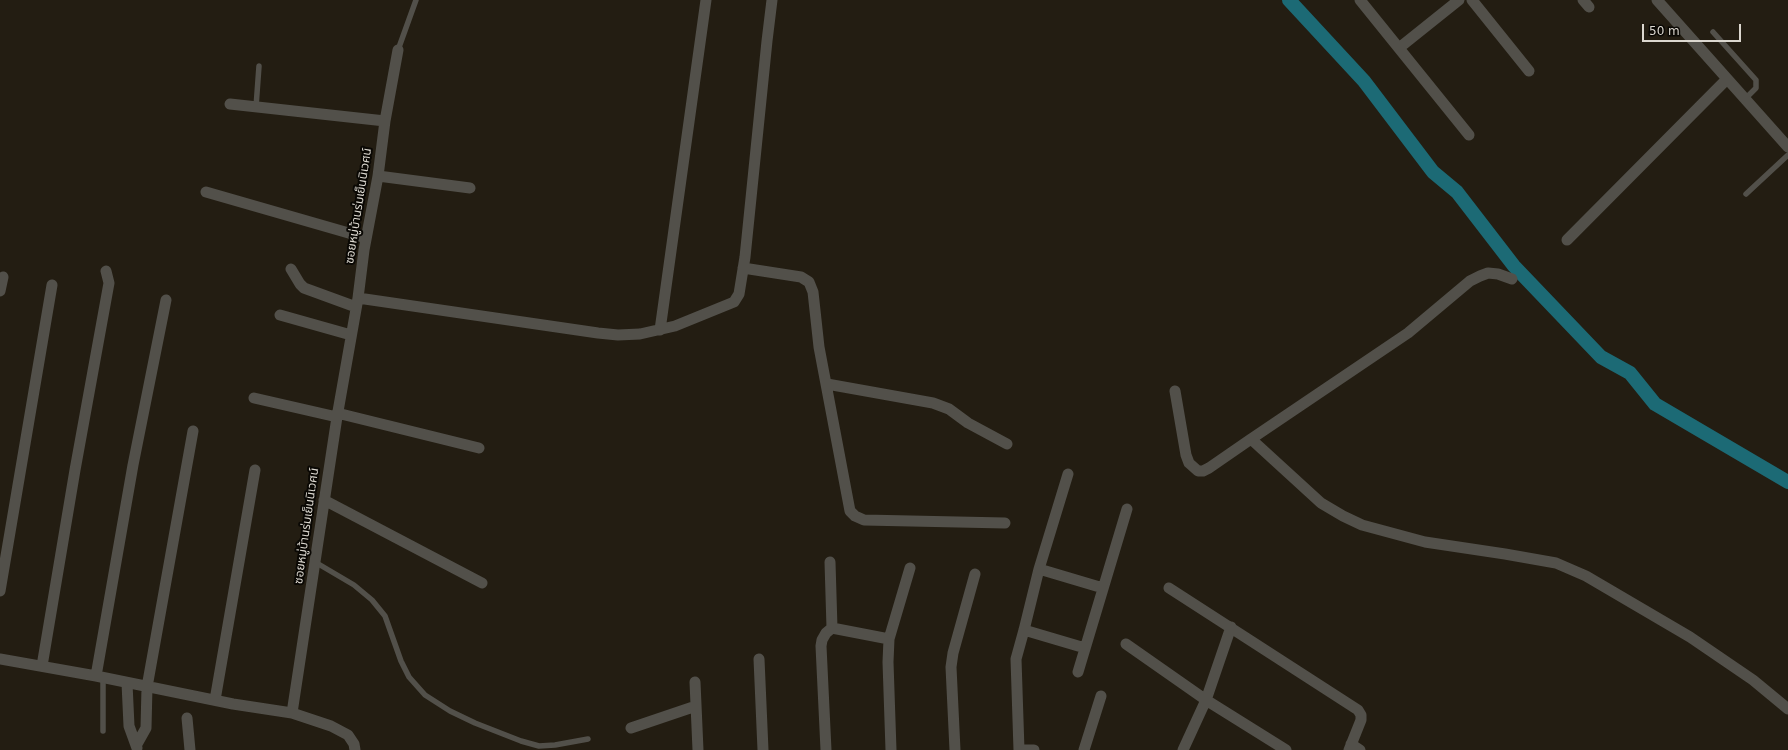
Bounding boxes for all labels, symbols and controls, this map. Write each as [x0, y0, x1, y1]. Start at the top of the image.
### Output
scale bar [1644, 16, 1743, 42]
text: 50 m [1649, 24, 1680, 38]
street label: ซอยหมู่บ้านร่มเย็นนิเวศน์ [343, 147, 375, 265]
street label: ซอยหมู่บ้านร่มเย็นนิเวศน์ [292, 467, 322, 585]

